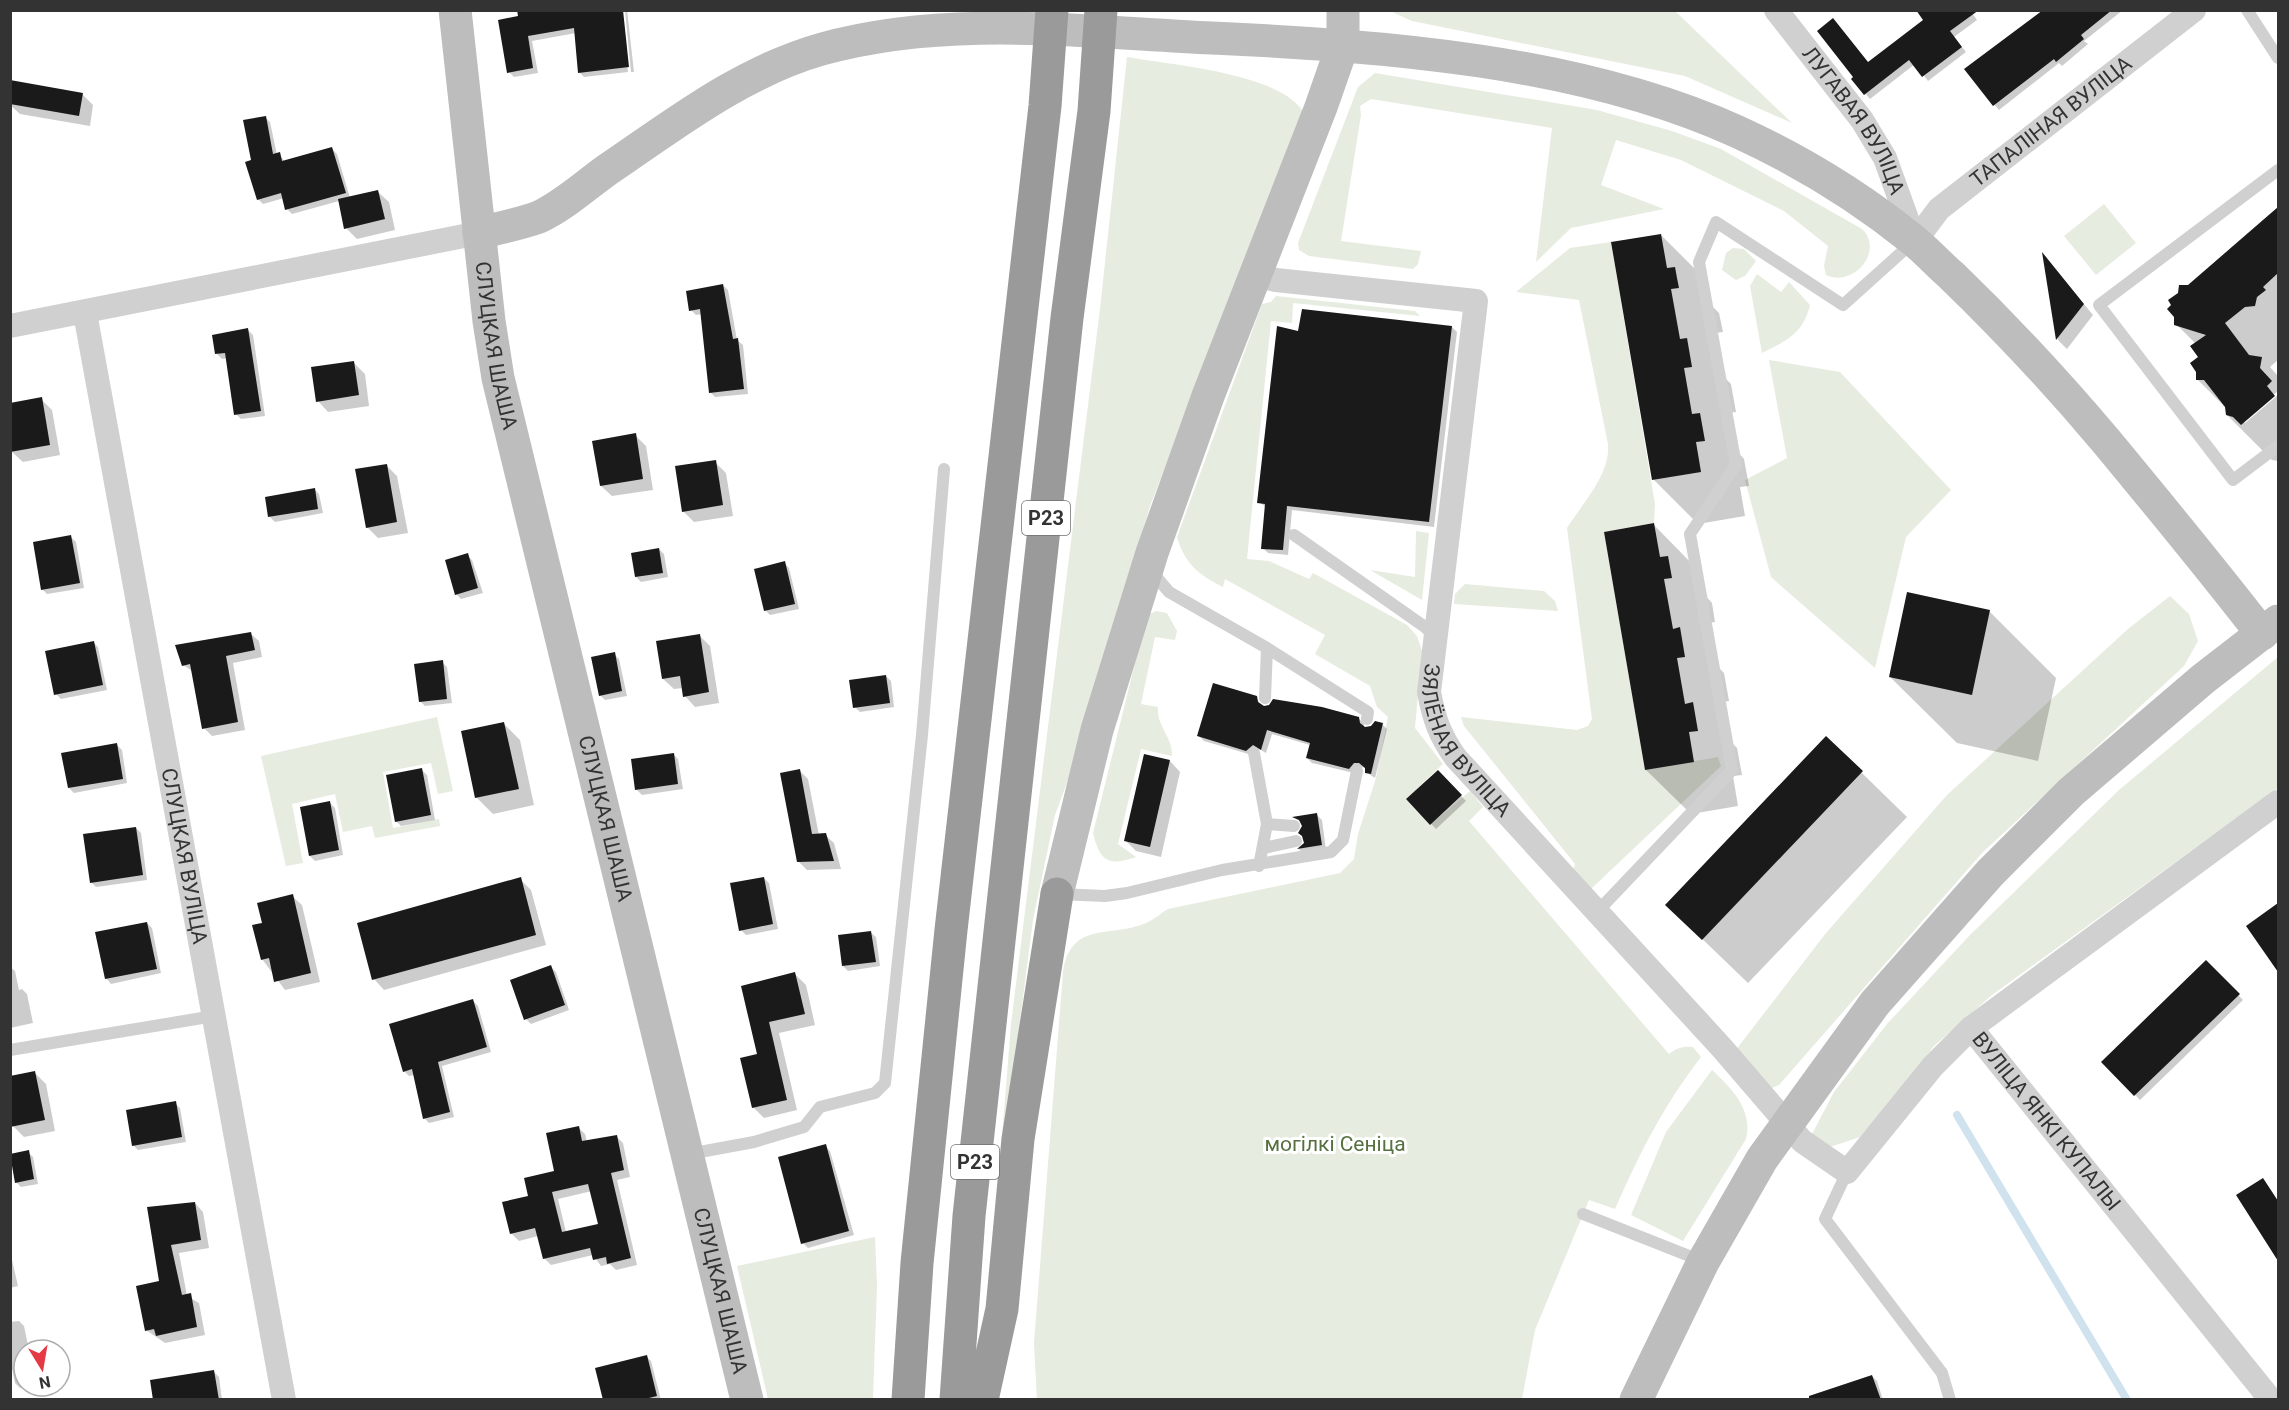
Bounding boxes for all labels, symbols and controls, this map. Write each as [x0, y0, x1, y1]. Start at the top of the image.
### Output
street label: ЛУГАВАЯ ВУЛІЦА [1797, 42, 1909, 198]
street label: ТАПАЛІНАЯ ВУЛІЦА [1966, 51, 2137, 192]
street label: СЛУЦКАЯ ШАША [471, 260, 522, 432]
road number: Р23 [1022, 501, 1070, 535]
street label: ЗЯЛЁНАЯ ВУЛІЦА [1417, 662, 1516, 822]
street label: СЛУЦКАЯ ШАША [574, 733, 637, 904]
street label: СЛУЦКАЯ ВУЛІЦА [157, 766, 212, 946]
street label: ВУЛІЦА ЯНКІ КУПАЛЫ [1967, 1027, 2125, 1215]
park label: могілкі Сеніца [1264, 1132, 1406, 1156]
road number: Р23 [951, 1145, 999, 1179]
street label: СЛУЦКАЯ ШАША [689, 1205, 752, 1377]
north arrow [12, 1338, 72, 1398]
text: N [37, 1372, 52, 1393]

